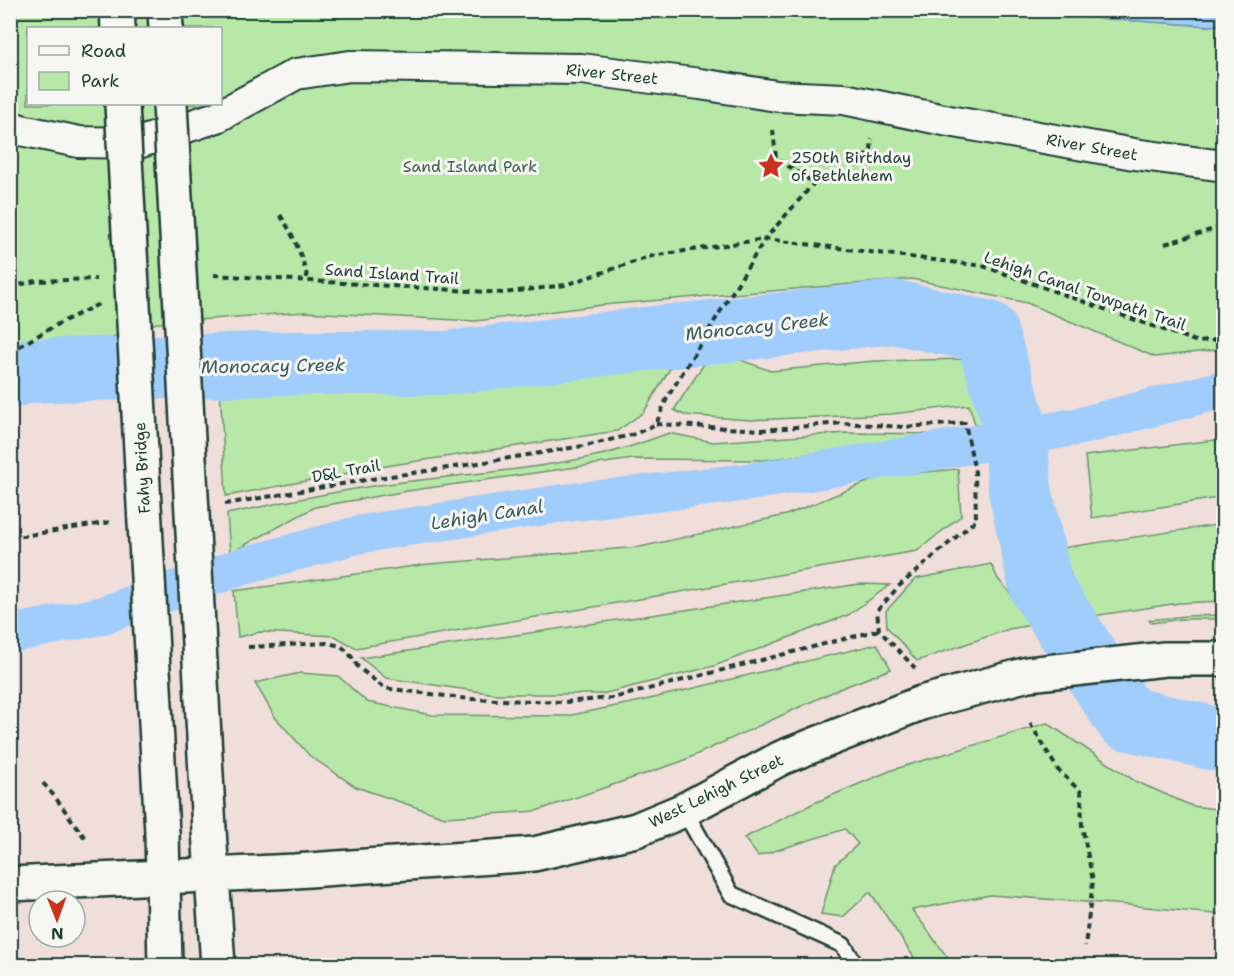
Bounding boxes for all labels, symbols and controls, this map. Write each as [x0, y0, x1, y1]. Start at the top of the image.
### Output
legend [27, 27, 222, 105]
text: Road [81, 39, 126, 63]
street label: River Street [565, 59, 659, 89]
text: Park [81, 69, 120, 93]
street label: River Street [1045, 129, 1139, 165]
place label: 250th Birthday of Bethlehem [791, 147, 911, 186]
place icon: 250th Birthday of Bethlehem [756, 151, 786, 181]
park label: Sand Island Park [403, 156, 537, 177]
street label: Lehigh Canal Towpath Trail [981, 246, 1189, 336]
street label: Sand Island Trail [324, 259, 460, 289]
water label: Monocacy Creek [684, 307, 831, 346]
water label: Monocacy Creek [201, 353, 346, 379]
street label: Fahy Bridge [129, 422, 155, 514]
street label: D&L Trail [310, 455, 382, 487]
water label: Lehigh Canal [429, 494, 545, 536]
street label: West Lehigh Street [645, 749, 787, 833]
north arrow [27, 889, 87, 949]
text: N [51, 923, 64, 944]

